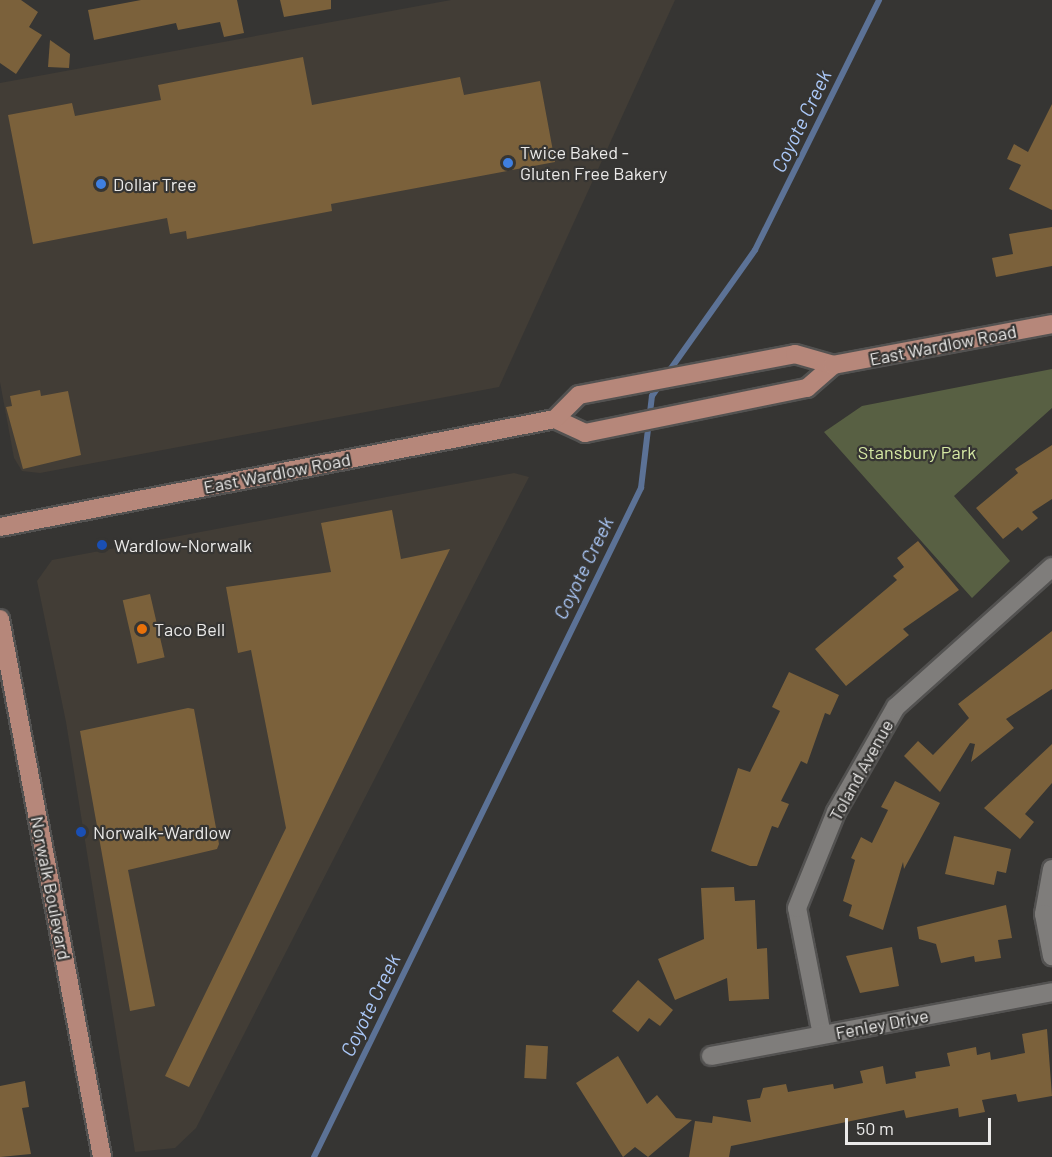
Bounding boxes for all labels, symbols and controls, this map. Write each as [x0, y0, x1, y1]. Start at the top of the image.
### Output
water label: Coyote Creek [766, 66, 836, 176]
place label: Twice Baked - Gluten Free Bakery [520, 142, 667, 184]
marker: Twice Baked - Gluten Free Bakery [501, 156, 515, 170]
place label: Dollar Tree [113, 173, 197, 195]
marker: Dollar Tree [94, 177, 108, 191]
street label: East Wardlow Road [868, 320, 1018, 370]
park label: Stansbury Park [858, 441, 976, 463]
street label: East Wardlow Road [202, 448, 352, 498]
water label: Coyote Creek [548, 513, 618, 623]
place label: Wardlow-Norwalk [114, 534, 252, 556]
marker: Wardlow-Norwalk [95, 538, 109, 552]
place label: Taco Bell [154, 618, 225, 640]
marker: Taco Bell [135, 622, 149, 636]
street label: Toland Avenue [824, 716, 898, 824]
street label: Norwalk Boulevard [26, 814, 76, 962]
place label: Norwalk-Wardlow [93, 821, 231, 843]
marker: Norwalk-Wardlow [74, 825, 88, 839]
water label: Coyote Creek [335, 950, 405, 1060]
street label: Fenley Drive [834, 1004, 930, 1044]
scale bar [848, 1106, 994, 1144]
text: 50 m [856, 1117, 894, 1139]

